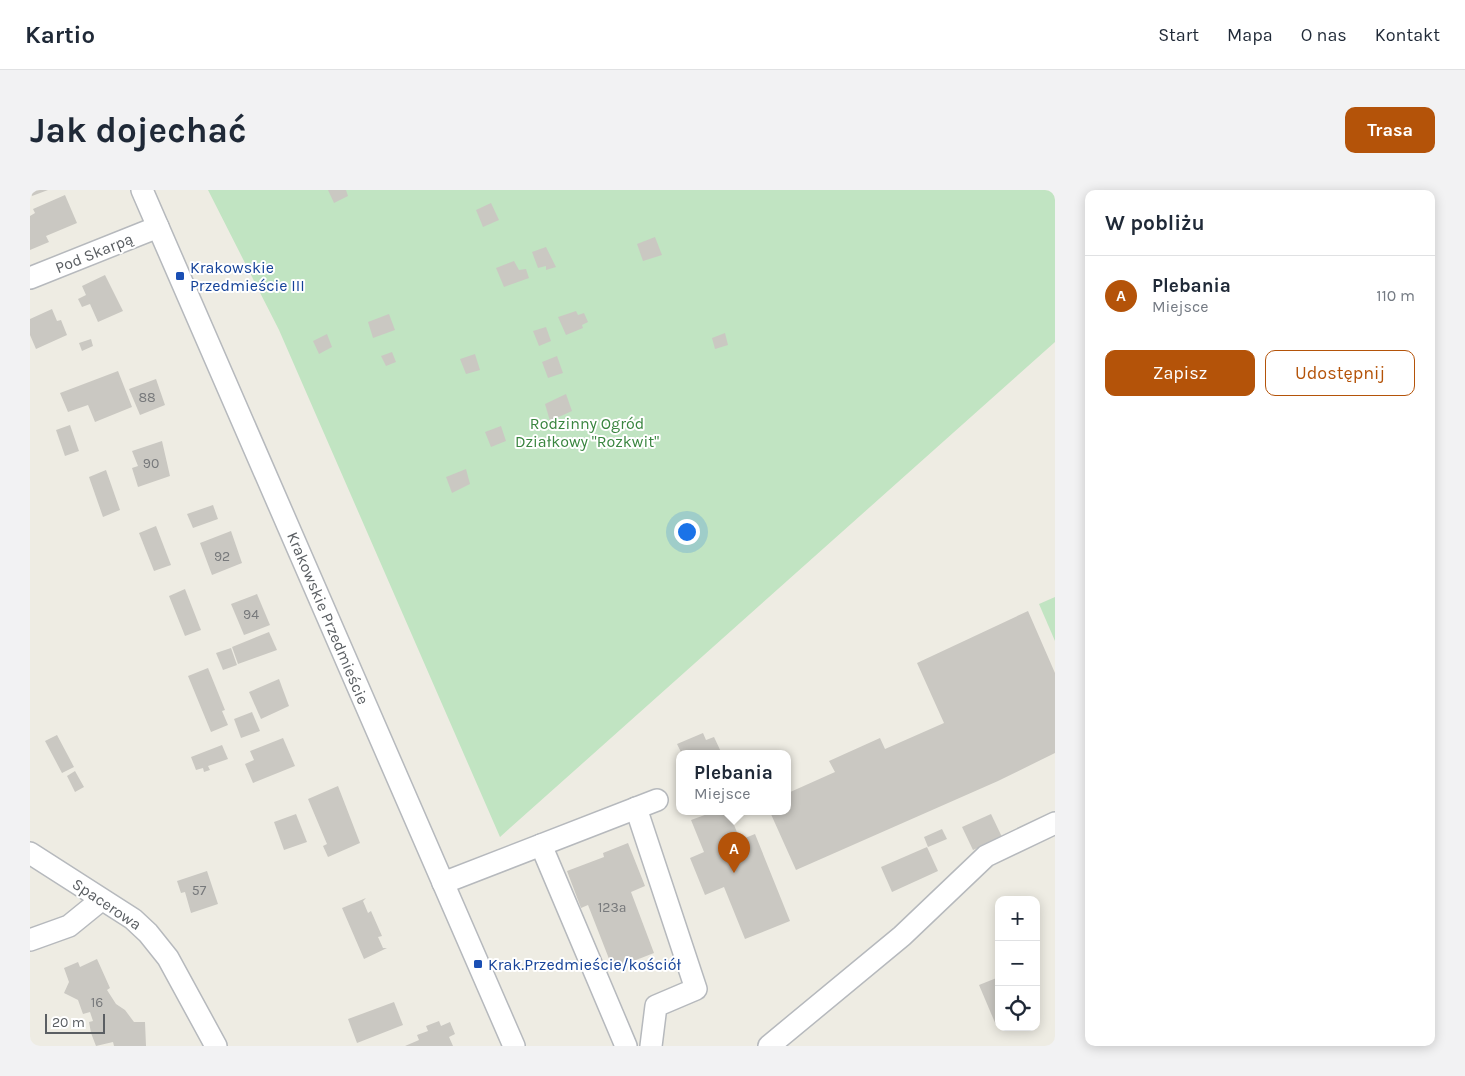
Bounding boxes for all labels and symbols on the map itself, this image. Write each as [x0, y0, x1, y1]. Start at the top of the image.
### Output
street label: Pod Skarpą [52, 229, 136, 277]
place label: Krakowskie Przedmieście III [190, 258, 305, 295]
marker: Krakowskie Przedmieście III [174, 270, 186, 282]
house number: 88 [138, 389, 156, 406]
park label: Rodzinny Ogród Działkowy "Rozkwit" [515, 414, 659, 451]
house number: 90 [143, 455, 159, 472]
your location [674, 519, 700, 545]
street label: Krakowskie Przedmieście [283, 529, 373, 707]
house number: 92 [214, 548, 230, 565]
house number: 94 [243, 606, 259, 623]
pin: A [718, 832, 750, 873]
street label: Spacerowa [69, 874, 145, 934]
house number: 57 [192, 882, 207, 899]
house number: 123a [598, 899, 626, 916]
place label: Krak.Przedmieście/kościół [488, 955, 682, 974]
marker: Krak.Przedmieście/kościół [472, 958, 484, 970]
house number: 16 [91, 994, 103, 1011]
scale bar [45, 1011, 105, 1034]

